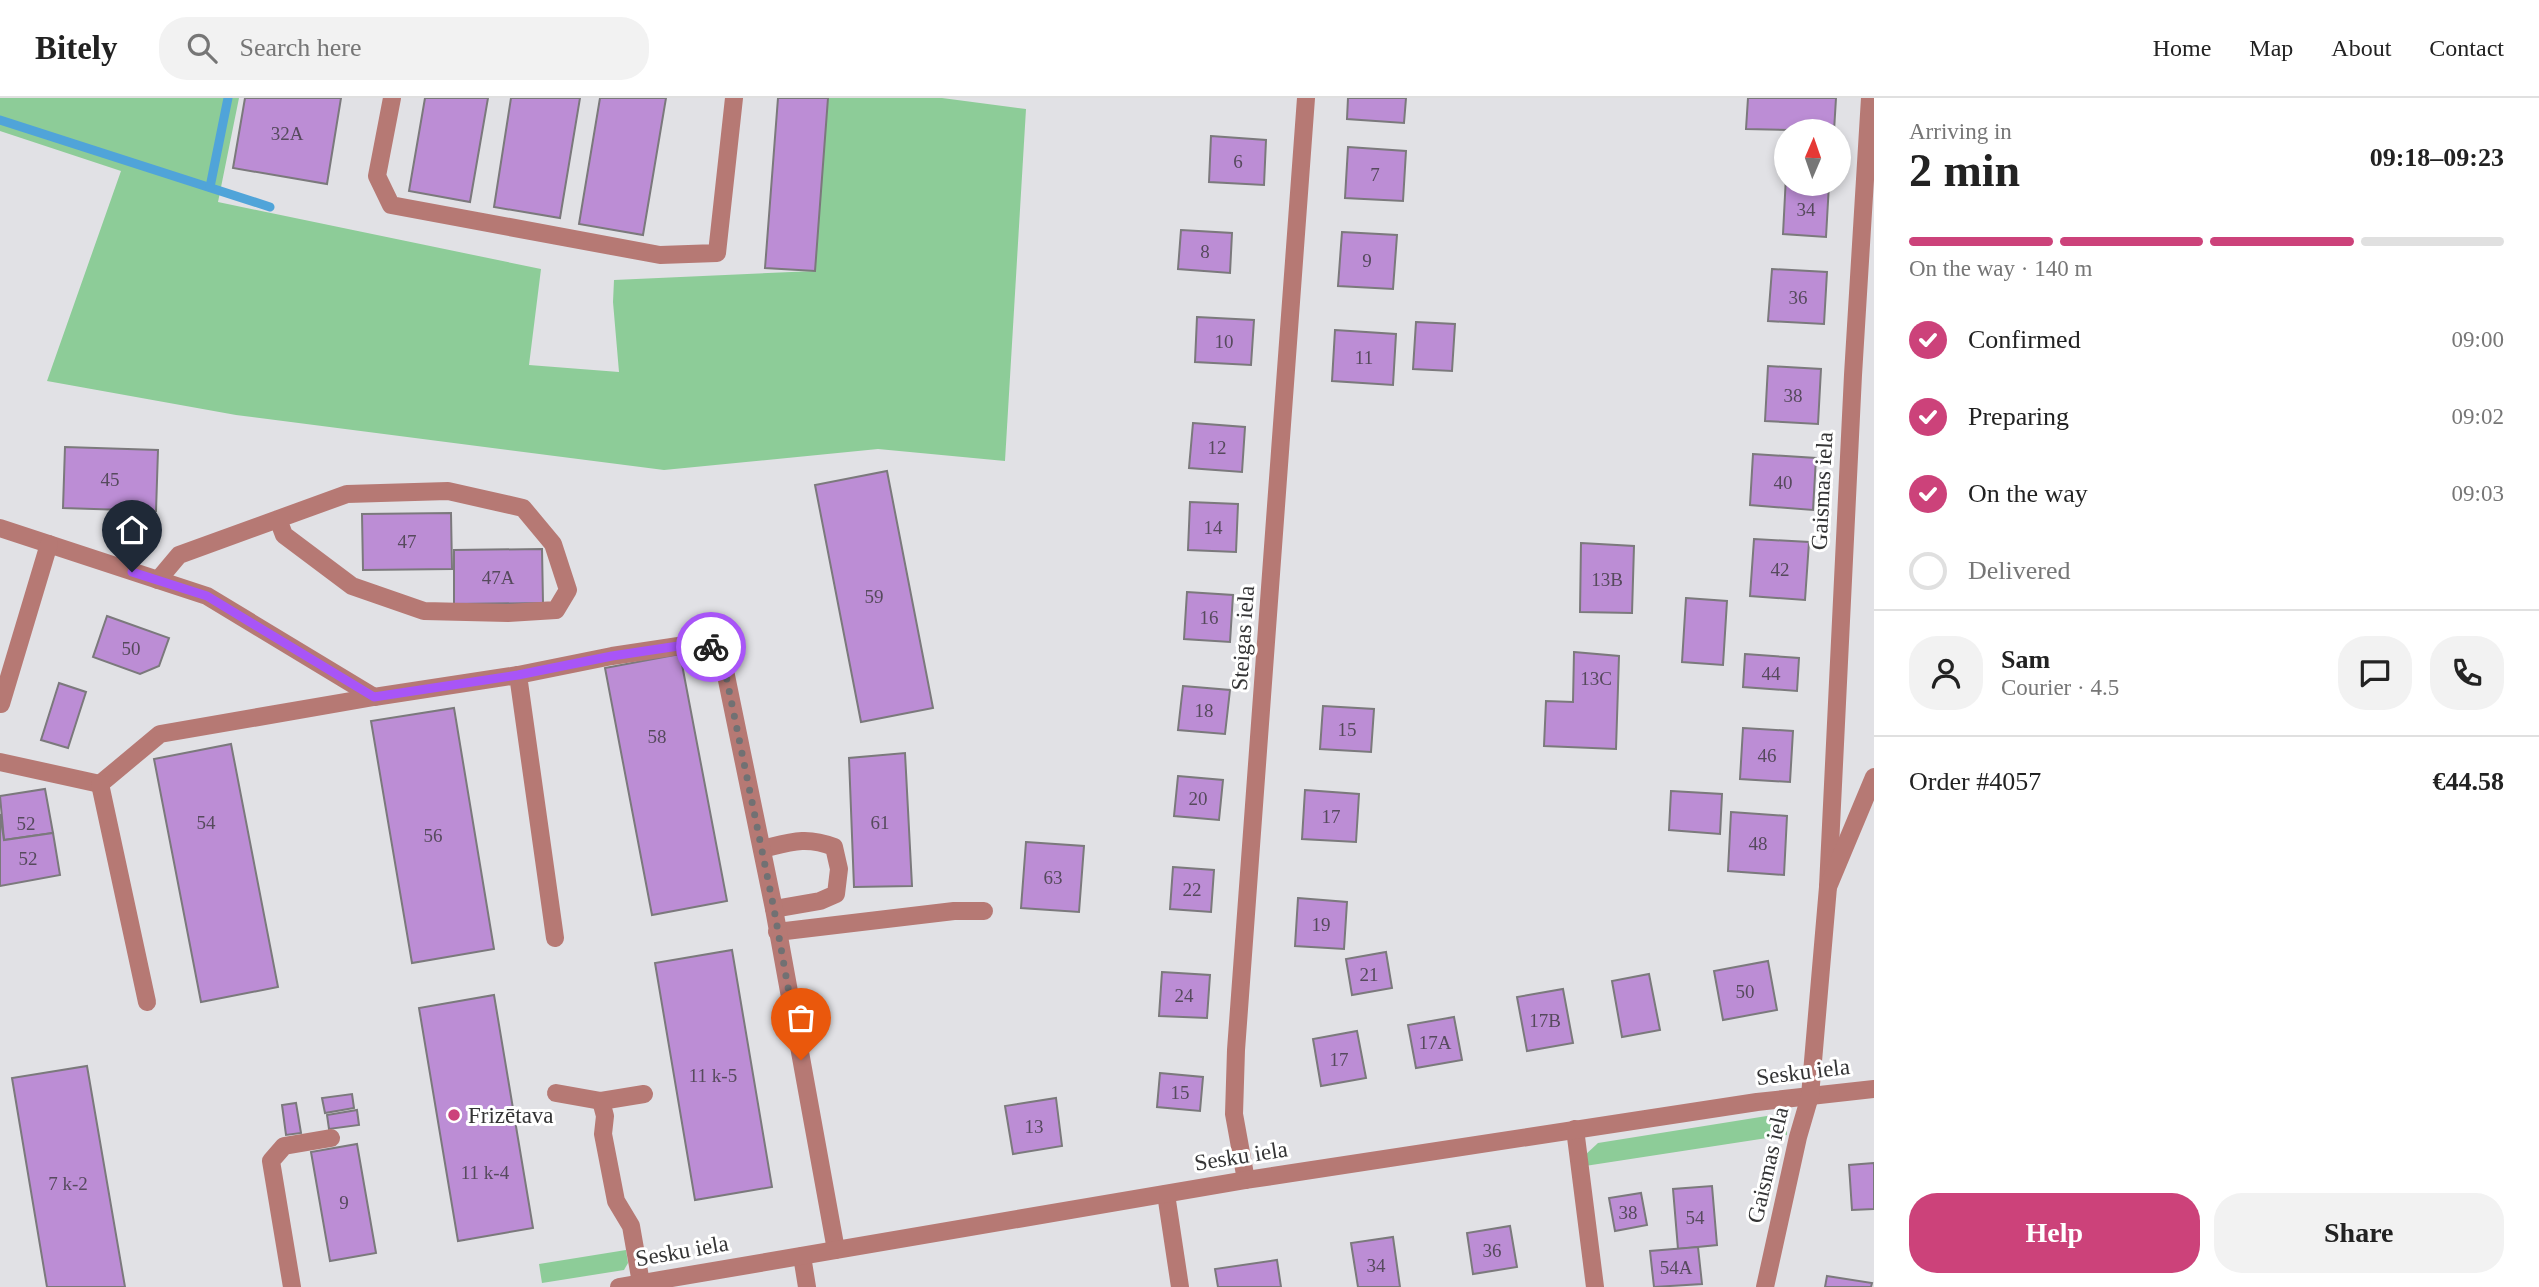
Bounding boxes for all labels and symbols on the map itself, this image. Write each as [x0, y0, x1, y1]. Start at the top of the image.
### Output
north arrow [1774, 119, 1852, 196]
house number: 32A [271, 123, 304, 144]
house number: 6 [1233, 151, 1243, 172]
house number: 7 [1370, 164, 1380, 185]
house number: 34 [1797, 199, 1816, 220]
house number: 8 [1200, 241, 1210, 262]
house number: 9 [1362, 250, 1372, 271]
house number: 36 [1789, 287, 1808, 308]
house number: 10 [1215, 331, 1234, 352]
house number: 11 [1355, 347, 1373, 368]
house number: 38 [1784, 385, 1803, 406]
street label: Gaismas iela [1806, 431, 1838, 551]
house number: 12 [1208, 437, 1227, 458]
house number: 45 [101, 469, 120, 490]
house number: 40 [1774, 472, 1793, 493]
pin [102, 500, 162, 572]
house number: 14 [1204, 517, 1223, 538]
house number: 47 [398, 531, 417, 552]
house number: 42 [1771, 559, 1790, 580]
house number: 47A [482, 567, 515, 588]
house number: 13B [1591, 569, 1623, 590]
street label: Steigas iela [1227, 585, 1259, 691]
house number: 59 [865, 586, 884, 607]
house number: 16 [1200, 607, 1219, 628]
courier [676, 612, 746, 682]
house number: 50 [122, 638, 141, 659]
house number: 44 [1762, 663, 1781, 684]
house number: 13C [1580, 668, 1612, 689]
house number: 18 [1195, 700, 1214, 721]
house number: 15 [1338, 719, 1357, 740]
house number: 58 [648, 726, 667, 747]
house number: 46 [1758, 745, 1777, 766]
house number: 20 [1189, 788, 1208, 809]
house number: 17 [1322, 806, 1341, 827]
house number: 54 [197, 812, 216, 833]
house number: 61 [871, 812, 890, 833]
house number: 52 [17, 813, 36, 834]
house number: 56 [424, 825, 443, 846]
house number: 48 [1749, 833, 1768, 854]
house number: 52 [19, 848, 38, 869]
house number: 63 [1044, 867, 1063, 888]
house number: 22 [1183, 879, 1202, 900]
house number: 19 [1312, 914, 1331, 935]
house number: 21 [1360, 964, 1379, 985]
house number: 50 [1736, 981, 1755, 1002]
house number: 24 [1175, 985, 1194, 1006]
pin [771, 988, 831, 1060]
house number: 17B [1529, 1010, 1561, 1031]
house number: 17A [1419, 1032, 1452, 1053]
house number: 17 [1330, 1049, 1349, 1070]
street label: Sesku iela [1755, 1054, 1851, 1090]
house number: 11 k-5 [689, 1065, 737, 1086]
house number: 15 [1171, 1082, 1190, 1103]
place label: Frizētava [468, 1103, 554, 1128]
street label: Gaismas iela [1743, 1105, 1793, 1225]
marker: Frizētava [446, 1107, 462, 1123]
house number: 13 [1025, 1116, 1044, 1137]
street label: Sesku iela [1193, 1136, 1289, 1176]
house number: 11 k-4 [461, 1162, 510, 1183]
house number: 7 k-2 [48, 1173, 88, 1194]
house number: 9 [339, 1192, 349, 1213]
house number: 38 [1619, 1202, 1638, 1223]
house number: 54 [1686, 1207, 1705, 1228]
street label: Sesku iela [634, 1231, 730, 1271]
house number: 36 [1483, 1240, 1502, 1261]
house number: 34 [1367, 1255, 1386, 1276]
house number: 54A [1660, 1257, 1693, 1278]

